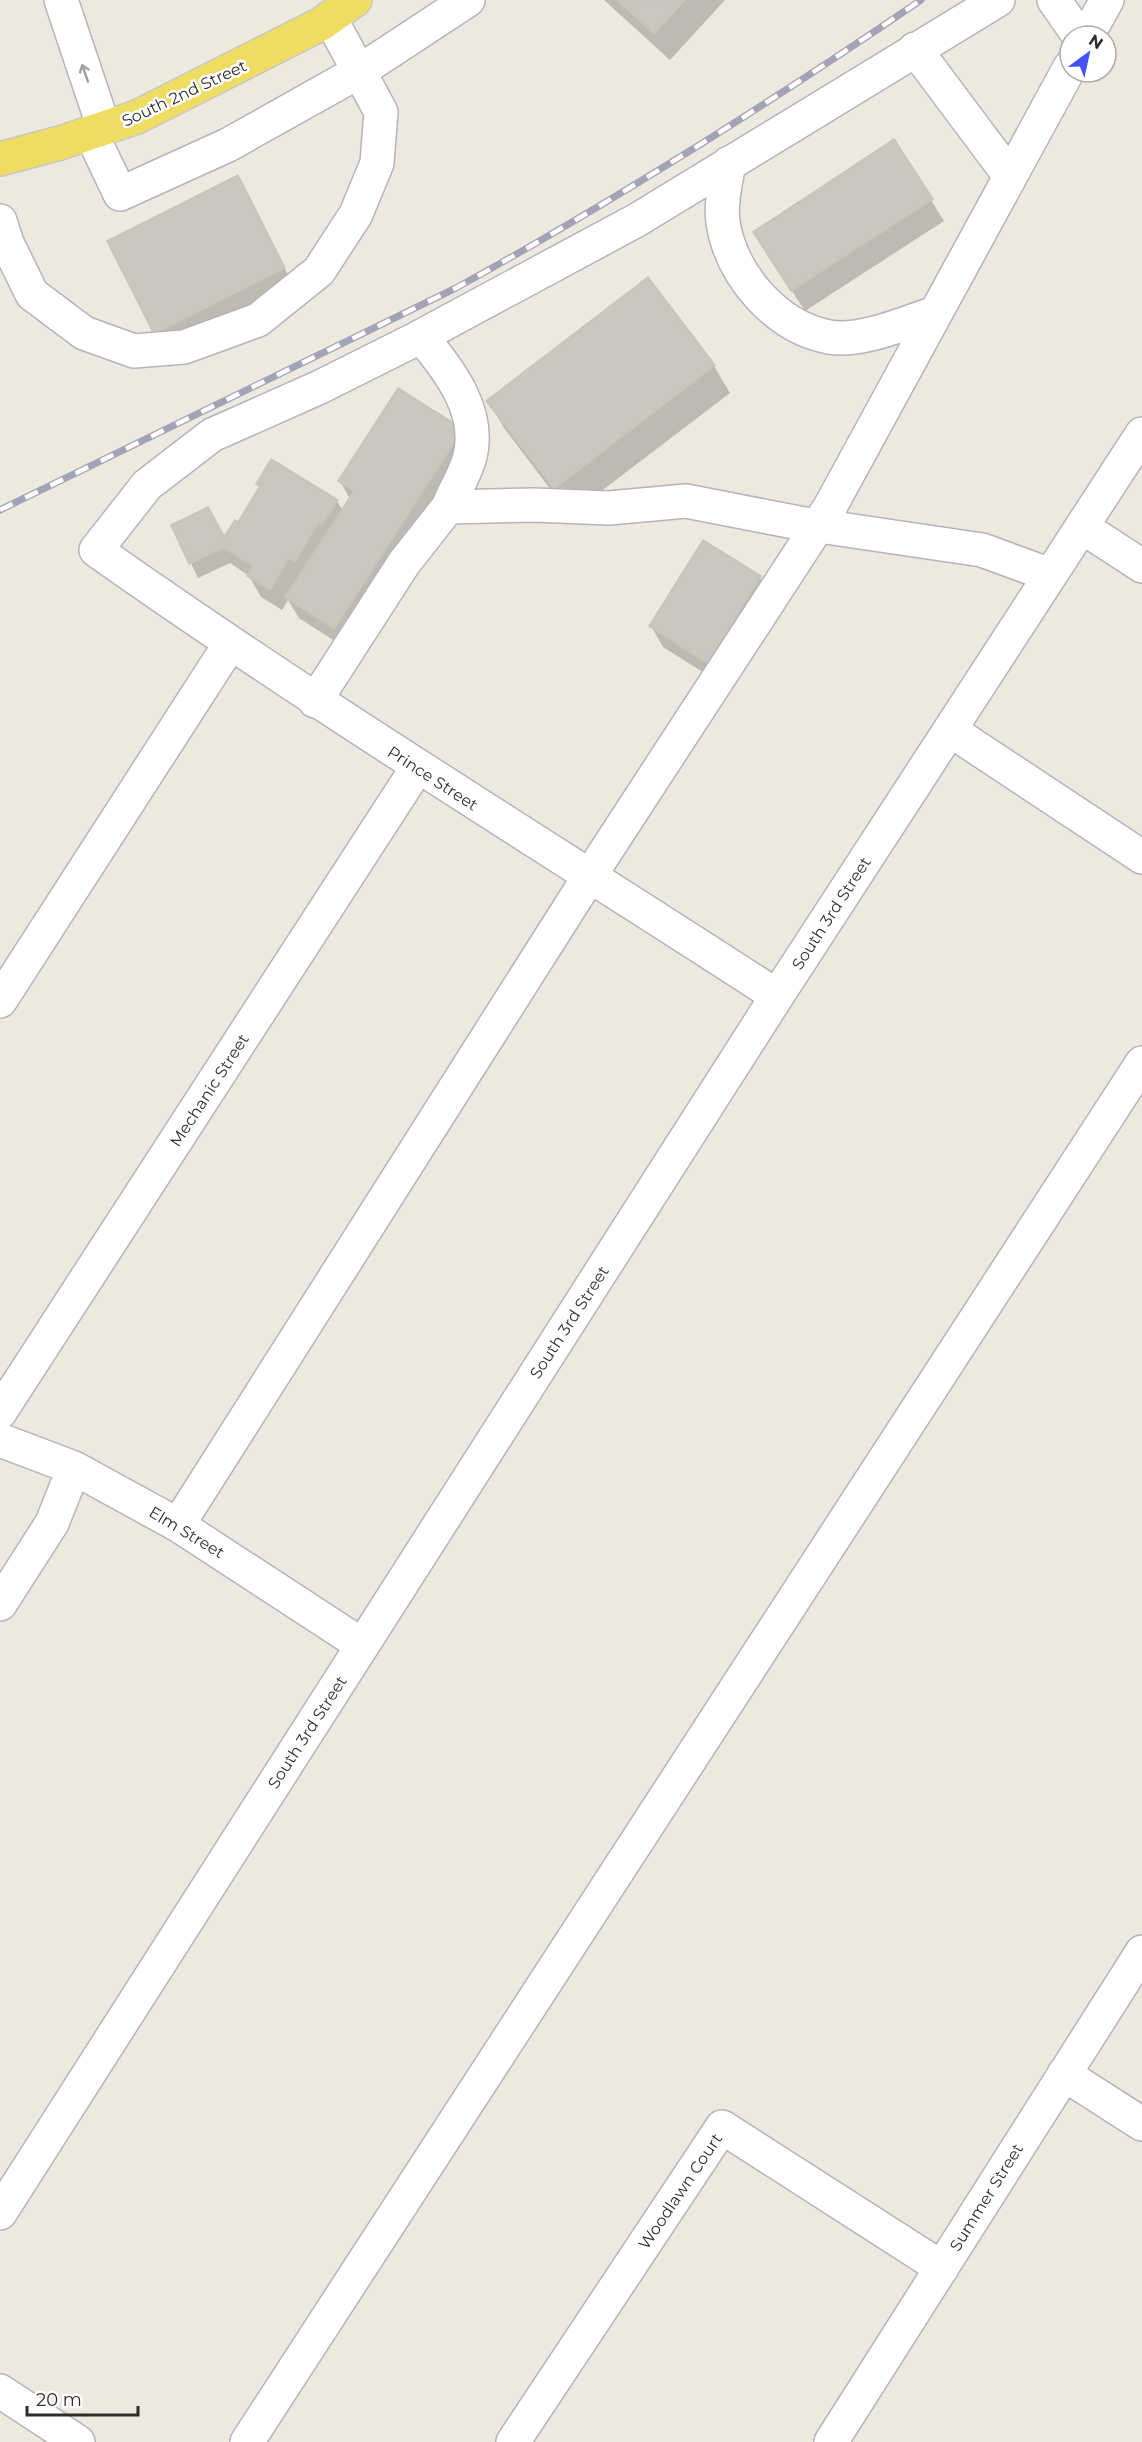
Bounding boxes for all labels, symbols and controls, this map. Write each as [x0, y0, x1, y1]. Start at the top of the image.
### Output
north arrow [1058, 24, 1118, 84]
text: N [1085, 30, 1106, 53]
street label: South 2nd Street [119, 56, 250, 131]
one-way arrow [79, 64, 90, 83]
street label: Prince Street [384, 742, 482, 815]
street label: South 3rd Street [788, 853, 875, 973]
street label: Mechanic Street [166, 1030, 253, 1150]
street label: South 3rd Street [526, 1262, 613, 1382]
street label: Elm Street [146, 1503, 228, 1563]
street label: South 3rd Street [264, 1672, 351, 1792]
street label: Woodlawn Court [635, 2129, 726, 2253]
street label: Summer Street [946, 2140, 1027, 2255]
scale bar [27, 2379, 138, 2417]
text: 20 m [36, 2389, 82, 2411]

